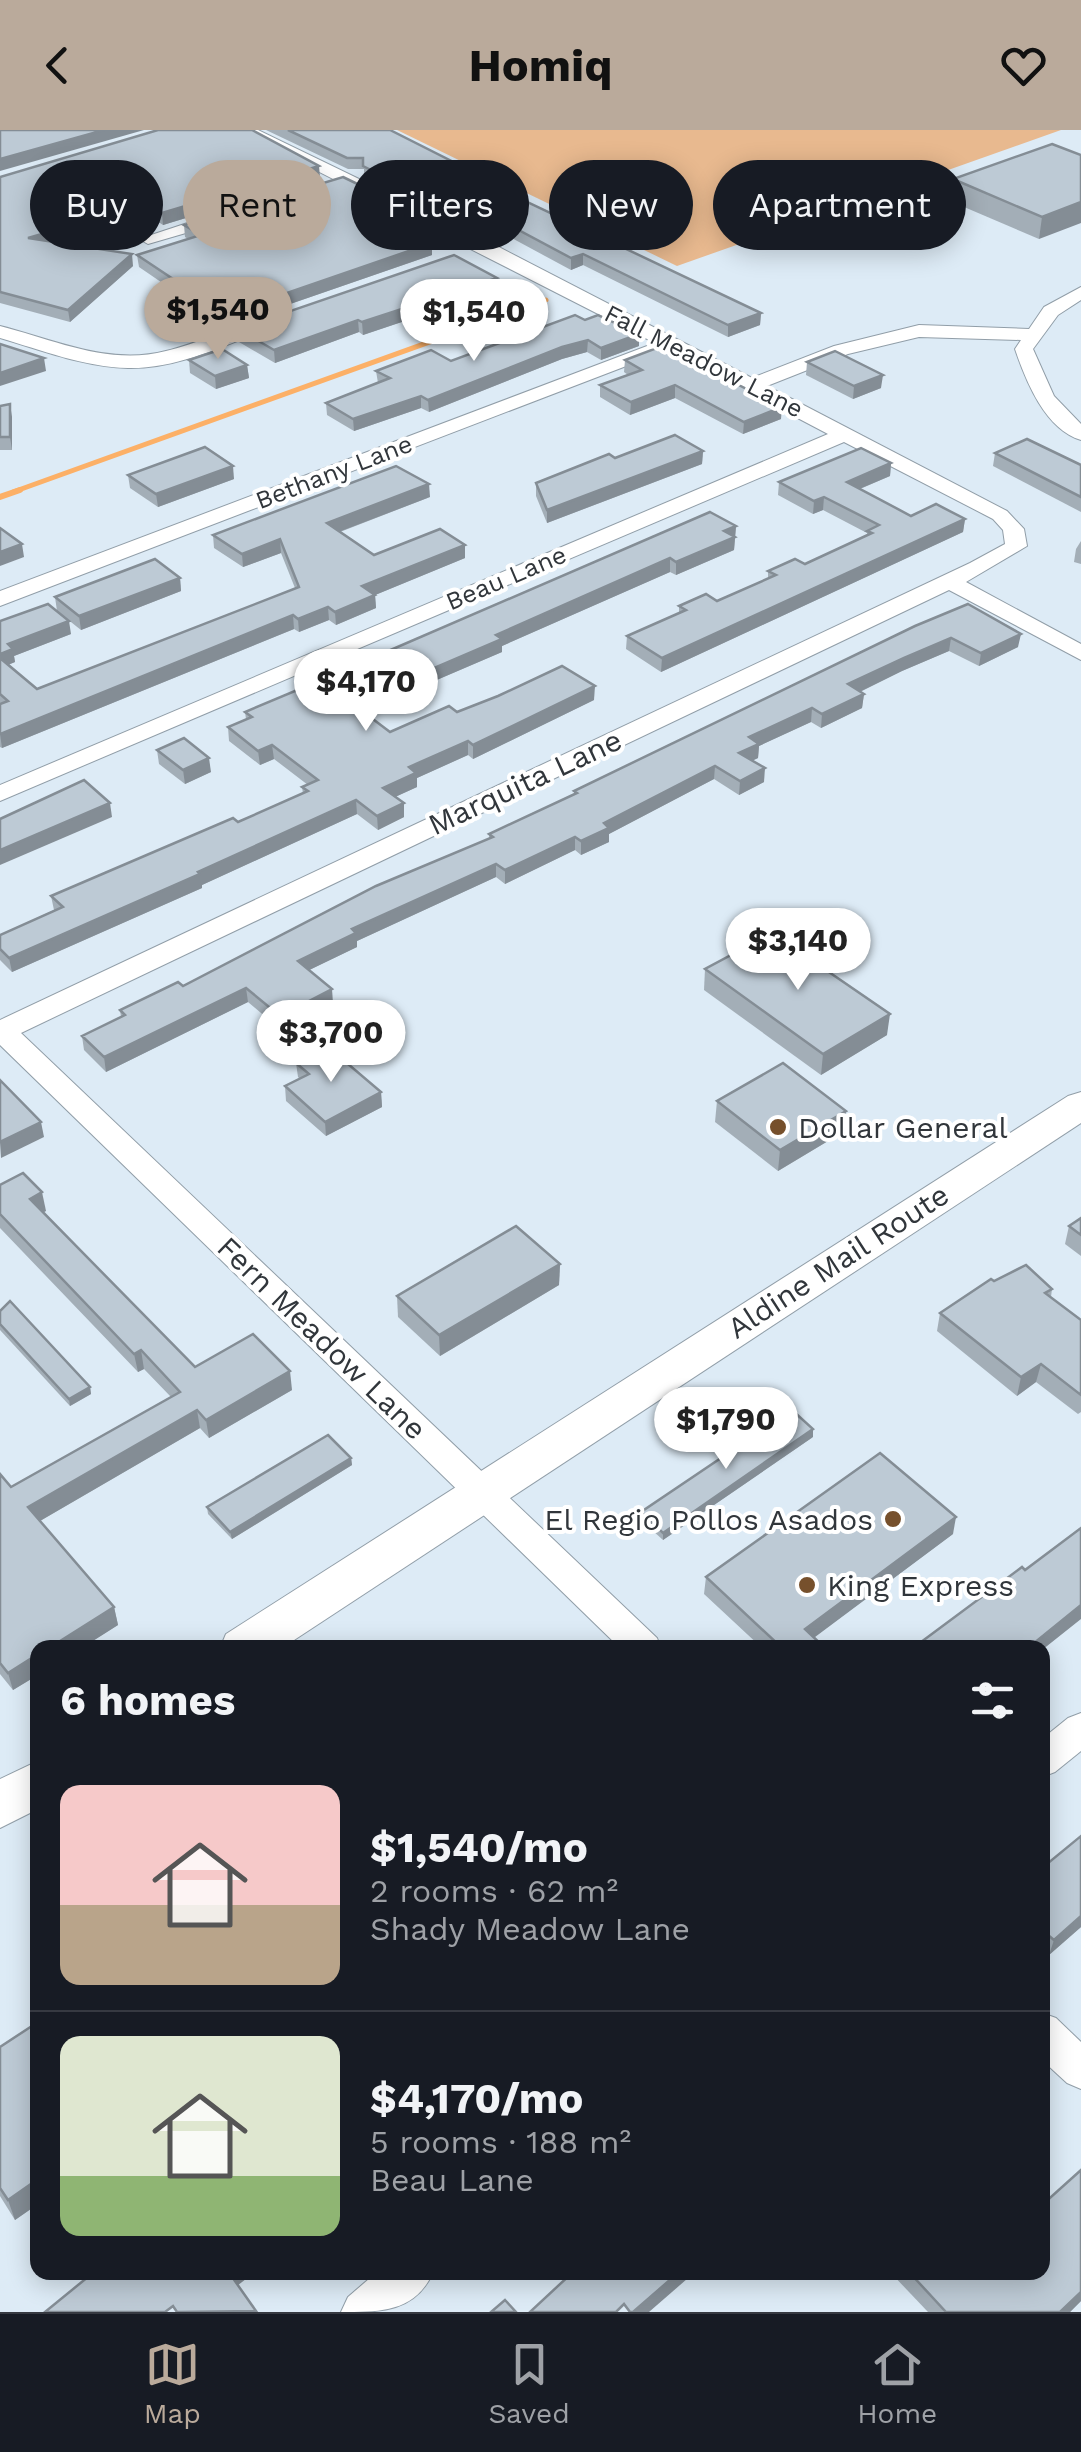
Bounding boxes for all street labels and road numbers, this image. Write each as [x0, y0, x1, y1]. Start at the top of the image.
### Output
street label: Fall Meadow Lane [600, 298, 808, 424]
street label: Bethany Lane [252, 429, 416, 515]
street label: Beau Lane [441, 540, 571, 616]
street label: Marquita Lane [423, 722, 627, 842]
street label: Aldine Mail Route [721, 1176, 955, 1346]
street label: Fern Meadow Lane [210, 1229, 434, 1447]

